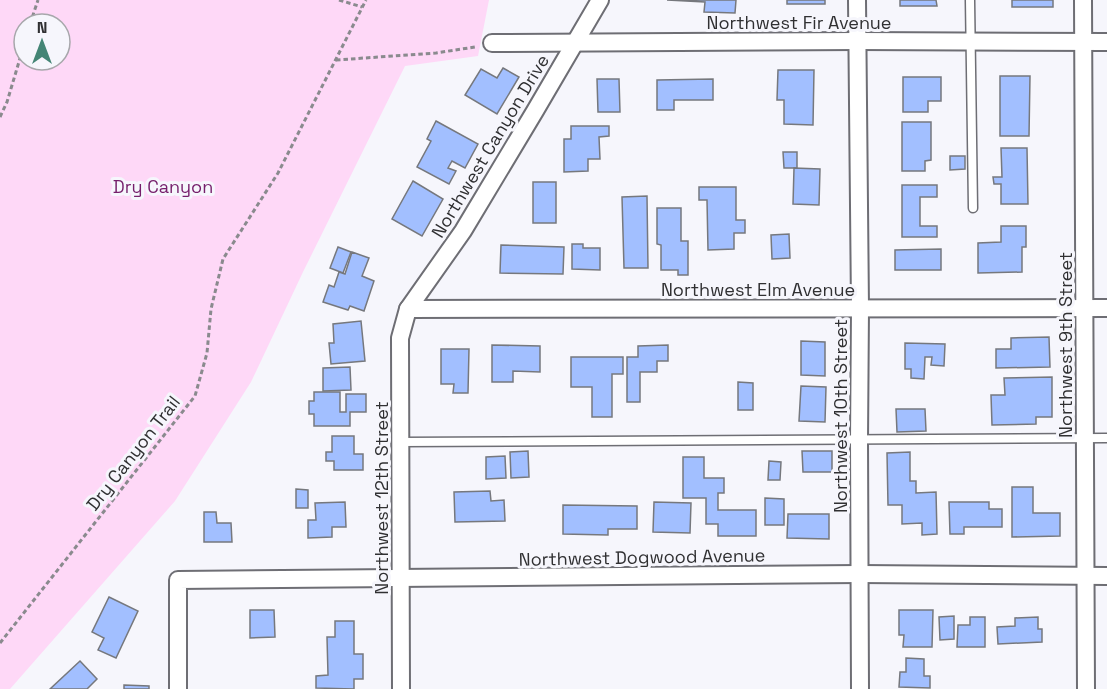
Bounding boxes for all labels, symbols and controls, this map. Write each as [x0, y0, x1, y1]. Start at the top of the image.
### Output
street label: Northwest Fir Avenue [706, 11, 892, 34]
north arrow [12, 12, 72, 72]
text: N [37, 17, 47, 38]
street label: Northwest Canyon Drive [426, 50, 554, 242]
park label: Dry Canyon [113, 175, 213, 198]
street label: Northwest 9th Street [1054, 252, 1077, 438]
street label: Northwest Elm Avenue [661, 278, 855, 301]
street label: Northwest 10th Street [829, 319, 852, 513]
street label: Dry Canyon Trail [81, 391, 185, 515]
street label: Northwest 12th Street [370, 401, 393, 595]
street label: Northwest Dogwood Avenue [518, 543, 766, 571]

